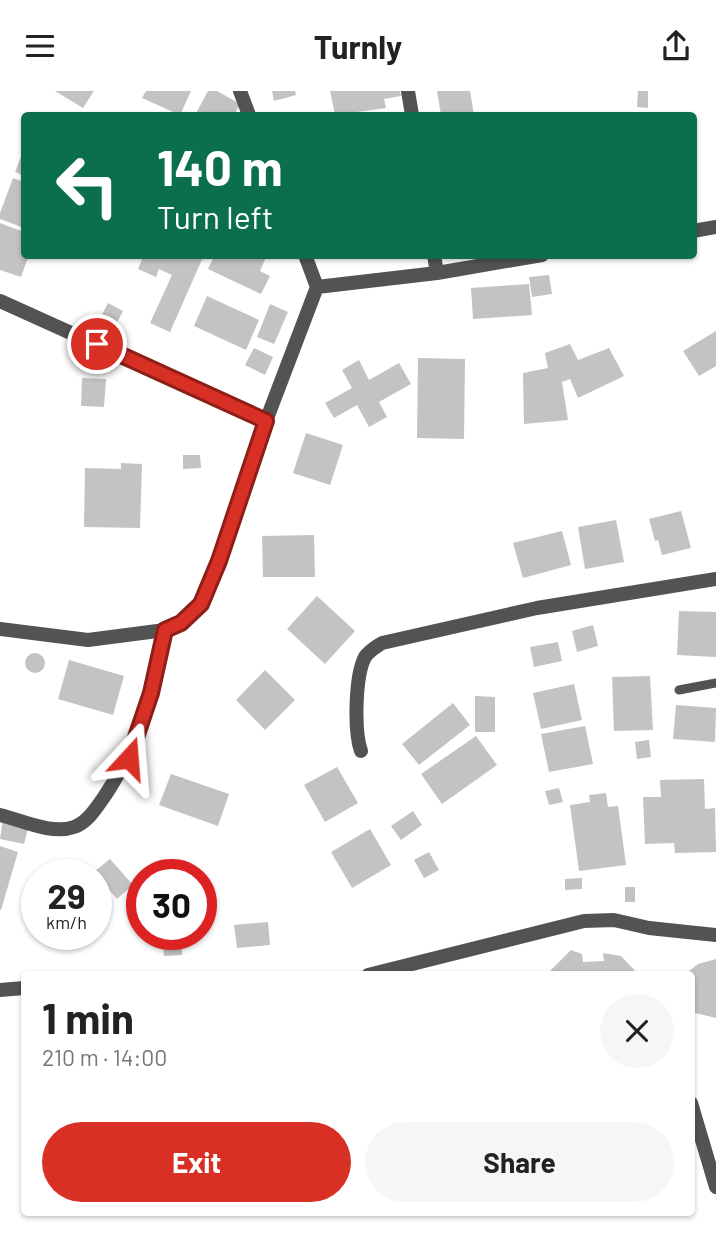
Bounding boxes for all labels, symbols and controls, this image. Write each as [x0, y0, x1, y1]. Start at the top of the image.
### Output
icon: menu [21, 27, 59, 65]
text: Turnly [314, 27, 402, 65]
icon: share [657, 27, 695, 65]
text: 140 m [157, 137, 283, 196]
icon: left [42, 140, 133, 231]
text: Turn left [157, 197, 274, 235]
pin [67, 314, 127, 374]
icon: arrive [78, 325, 116, 363]
position arrow [92, 721, 166, 795]
speed limit sign: 30 [126, 859, 217, 950]
text: 29 [47, 874, 86, 916]
text: km/h [46, 911, 87, 933]
text: 1 min [42, 992, 134, 1042]
button: close [600, 994, 674, 1068]
text: 210 m · 14:00 [42, 1043, 167, 1071]
button: Exit [42, 1122, 351, 1202]
button: Share [365, 1122, 674, 1202]

